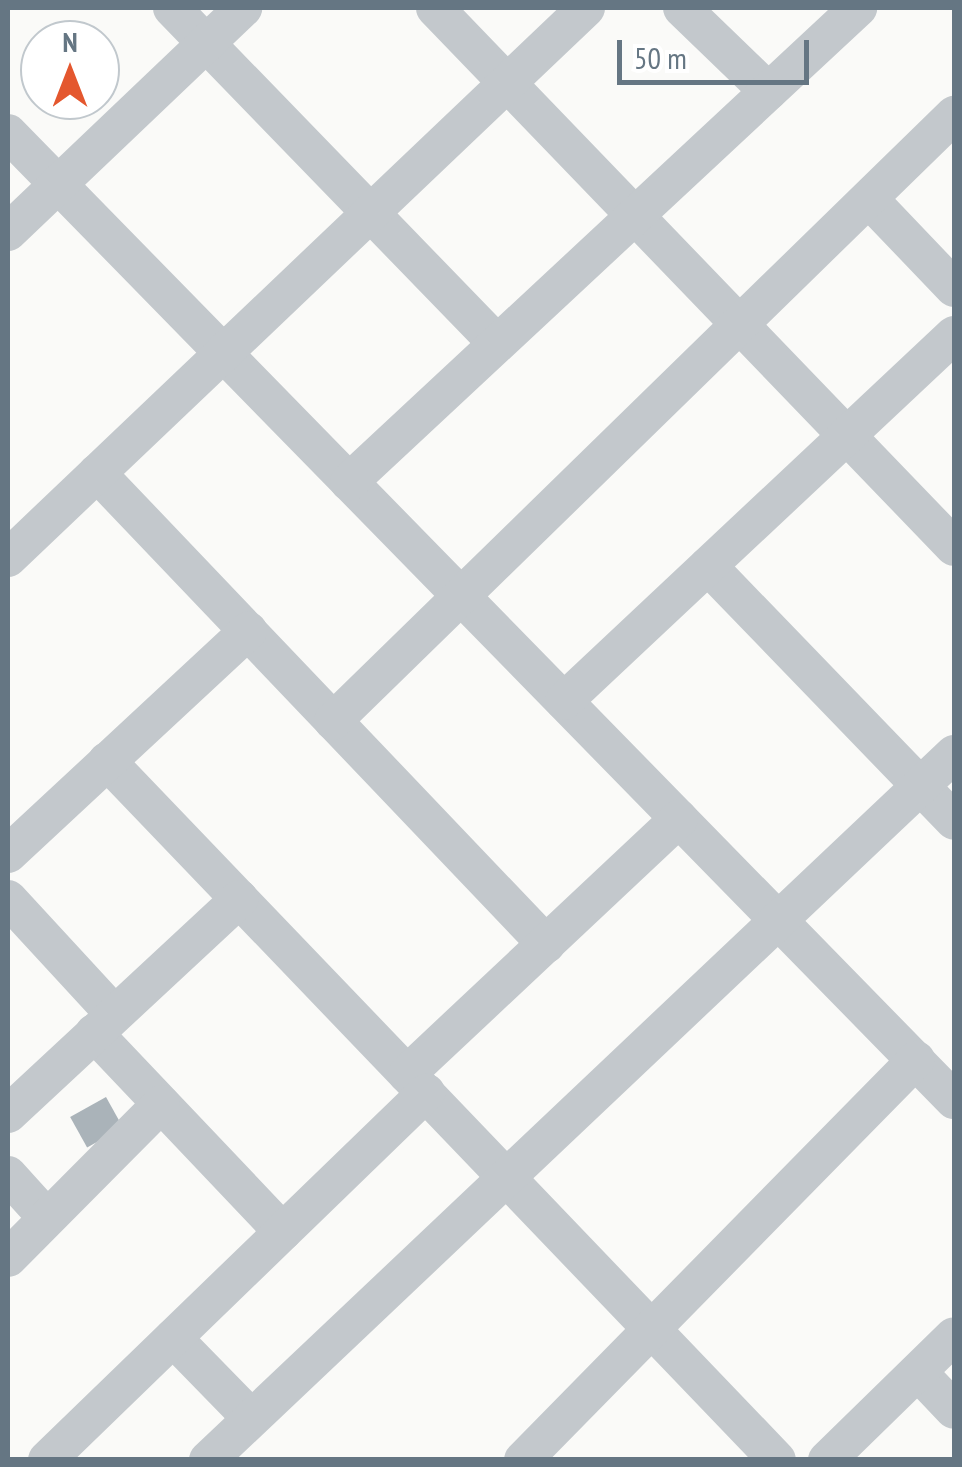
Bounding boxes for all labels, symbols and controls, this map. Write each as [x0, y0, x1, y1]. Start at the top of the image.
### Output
north arrow [20, 20, 120, 120]
scale bar [622, 20, 814, 82]
text: N [62, 23, 78, 60]
text: 50 m [634, 38, 687, 77]

